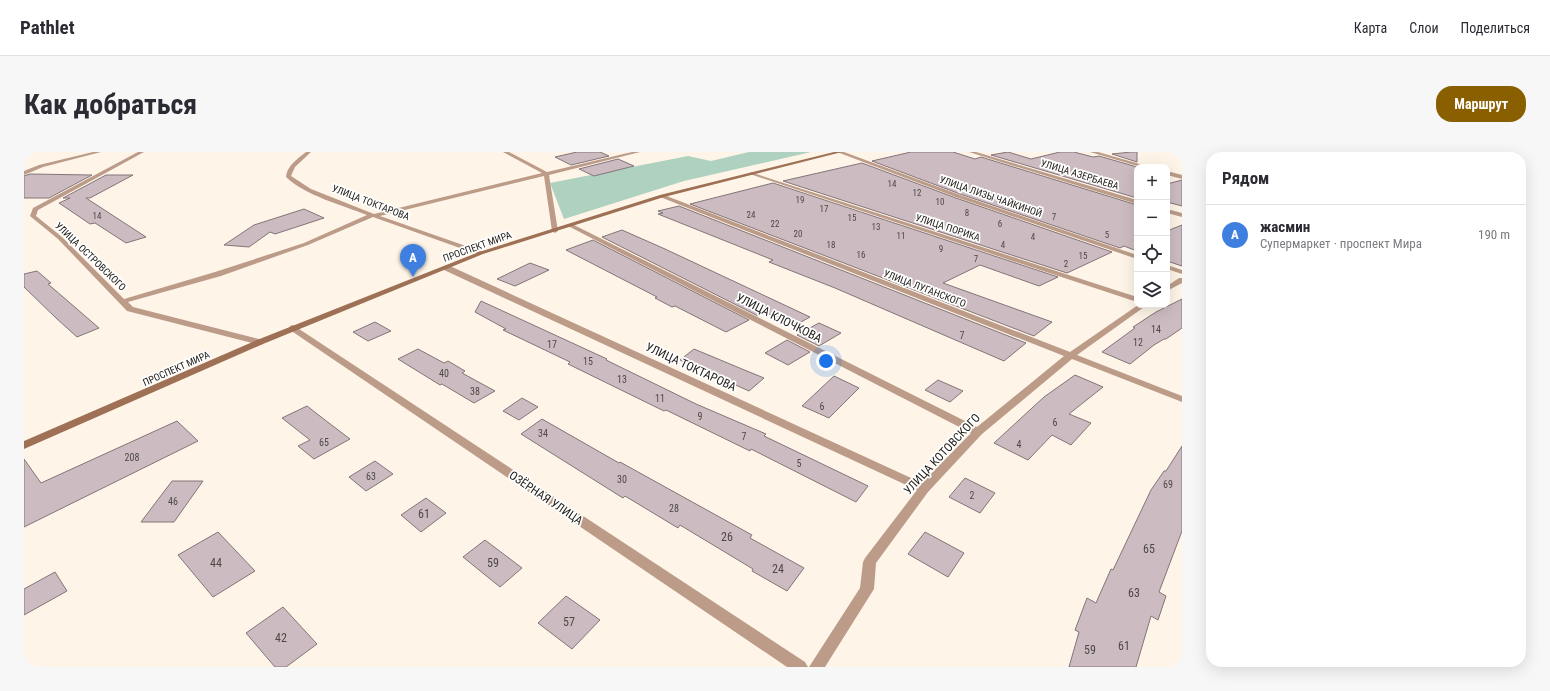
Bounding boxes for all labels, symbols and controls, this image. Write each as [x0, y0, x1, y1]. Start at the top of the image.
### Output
text: Pathlet [20, 16, 75, 39]
text: Карта [1354, 20, 1387, 36]
text: Слои [1409, 20, 1439, 36]
text: Поделиться [1461, 20, 1530, 36]
button: Маршрут [1436, 86, 1526, 122]
text: Как добраться [24, 88, 197, 121]
street label: УЛИЦА АЗЕРБАЕВА [1040, 157, 1120, 192]
map controls [1134, 164, 1170, 308]
button: + [1134, 164, 1170, 200]
text: Рядом [1222, 168, 1269, 188]
street label: УЛИЦА ЛИЗЫ ЧАЙКИНОЙ [938, 173, 1044, 219]
house number: 14 [888, 179, 897, 189]
street label: УЛИЦА ТОКТАРОВА [331, 183, 411, 222]
house number: 12 [913, 188, 922, 198]
house number: 19 [796, 195, 804, 205]
house number: 10 [936, 197, 944, 207]
button: − [1134, 200, 1170, 236]
house number: 17 [820, 204, 829, 214]
house number: 8 [965, 208, 969, 218]
house number: 24 [747, 210, 756, 220]
house number: 14 [93, 211, 102, 221]
street label: УЛИЦА ПОРИКА [914, 212, 982, 243]
house number: 7 [1052, 212, 1057, 222]
house number: 15 [848, 213, 857, 223]
text: жасмин [1260, 218, 1310, 236]
house number: 22 [771, 219, 780, 229]
house number: 6 [998, 219, 1002, 229]
street label: УЛИЦА ОСТРОВСКОГО [53, 220, 128, 293]
house number: 13 [872, 222, 880, 232]
text: A [1231, 227, 1239, 242]
text: 190 m [1478, 227, 1510, 242]
street label: ПРОСПЕКТ МИРА [442, 229, 513, 264]
house number: 20 [794, 229, 802, 239]
house number: 5 [1105, 230, 1110, 240]
house number: 11 [897, 231, 905, 241]
house number: 4 [1031, 232, 1036, 242]
button: locate [1134, 236, 1170, 272]
text: Супермаркет · проспект Мира [1260, 236, 1422, 251]
house number: 18 [827, 240, 835, 250]
house number: 4 [1001, 240, 1006, 250]
pin: A [400, 244, 426, 277]
house number: 9 [939, 244, 943, 254]
house number: 16 [857, 250, 865, 260]
house number: 15 [1079, 251, 1088, 261]
house number: 7 [974, 254, 979, 264]
house number: 2 [1064, 259, 1069, 269]
street label: УЛИЦА ЛУГАНСКОГО [882, 268, 968, 309]
button: layers [1134, 272, 1170, 308]
street label: УЛИЦА КЛОЧКОВА [734, 290, 824, 346]
house number: 14 [1151, 324, 1161, 335]
house number: 7 [960, 330, 965, 341]
house number: 12 [1133, 337, 1143, 348]
house number: 17 [547, 339, 557, 350]
street label: УЛИЦА ТОКТАРОВА [643, 340, 739, 394]
street label: ПРОСПЕКТ МИРА [141, 349, 211, 388]
your location [816, 351, 836, 371]
house number: 15 [583, 356, 593, 367]
house number: 40 [439, 368, 449, 379]
house number: 13 [617, 374, 627, 385]
house number: 38 [470, 386, 480, 397]
house number: 11 [655, 393, 665, 404]
house number: 6 [820, 401, 825, 412]
house number: 9 [698, 411, 703, 422]
street label: УЛИЦА КОТОВСКОГО [901, 411, 983, 497]
house number: 6 [1053, 417, 1058, 428]
house number: 34 [538, 428, 548, 439]
house number: 7 [742, 431, 747, 442]
house number: 65 [319, 437, 329, 448]
house number: 4 [1017, 439, 1022, 450]
house number: 208 [125, 452, 139, 463]
house number: 5 [797, 458, 802, 469]
street label: ОЗЁРНАЯ УЛИЦА [507, 467, 586, 528]
house number: 63 [366, 471, 376, 482]
house number: 30 [617, 474, 627, 485]
house number: 69 [1163, 479, 1173, 490]
house number: 2 [970, 490, 975, 501]
house number: 46 [168, 496, 178, 507]
house number: 28 [669, 503, 679, 514]
house number: 61 [418, 507, 430, 521]
house number: 26 [721, 530, 733, 544]
house number: 65 [1143, 542, 1155, 556]
house number: 44 [210, 556, 222, 570]
house number: 59 [487, 556, 499, 570]
house number: 24 [772, 562, 784, 576]
house number: 63 [1128, 586, 1140, 600]
house number: 57 [563, 615, 575, 629]
house number: 42 [275, 631, 287, 645]
house number: 61 [1118, 639, 1130, 653]
house number: 59 [1084, 643, 1096, 657]

